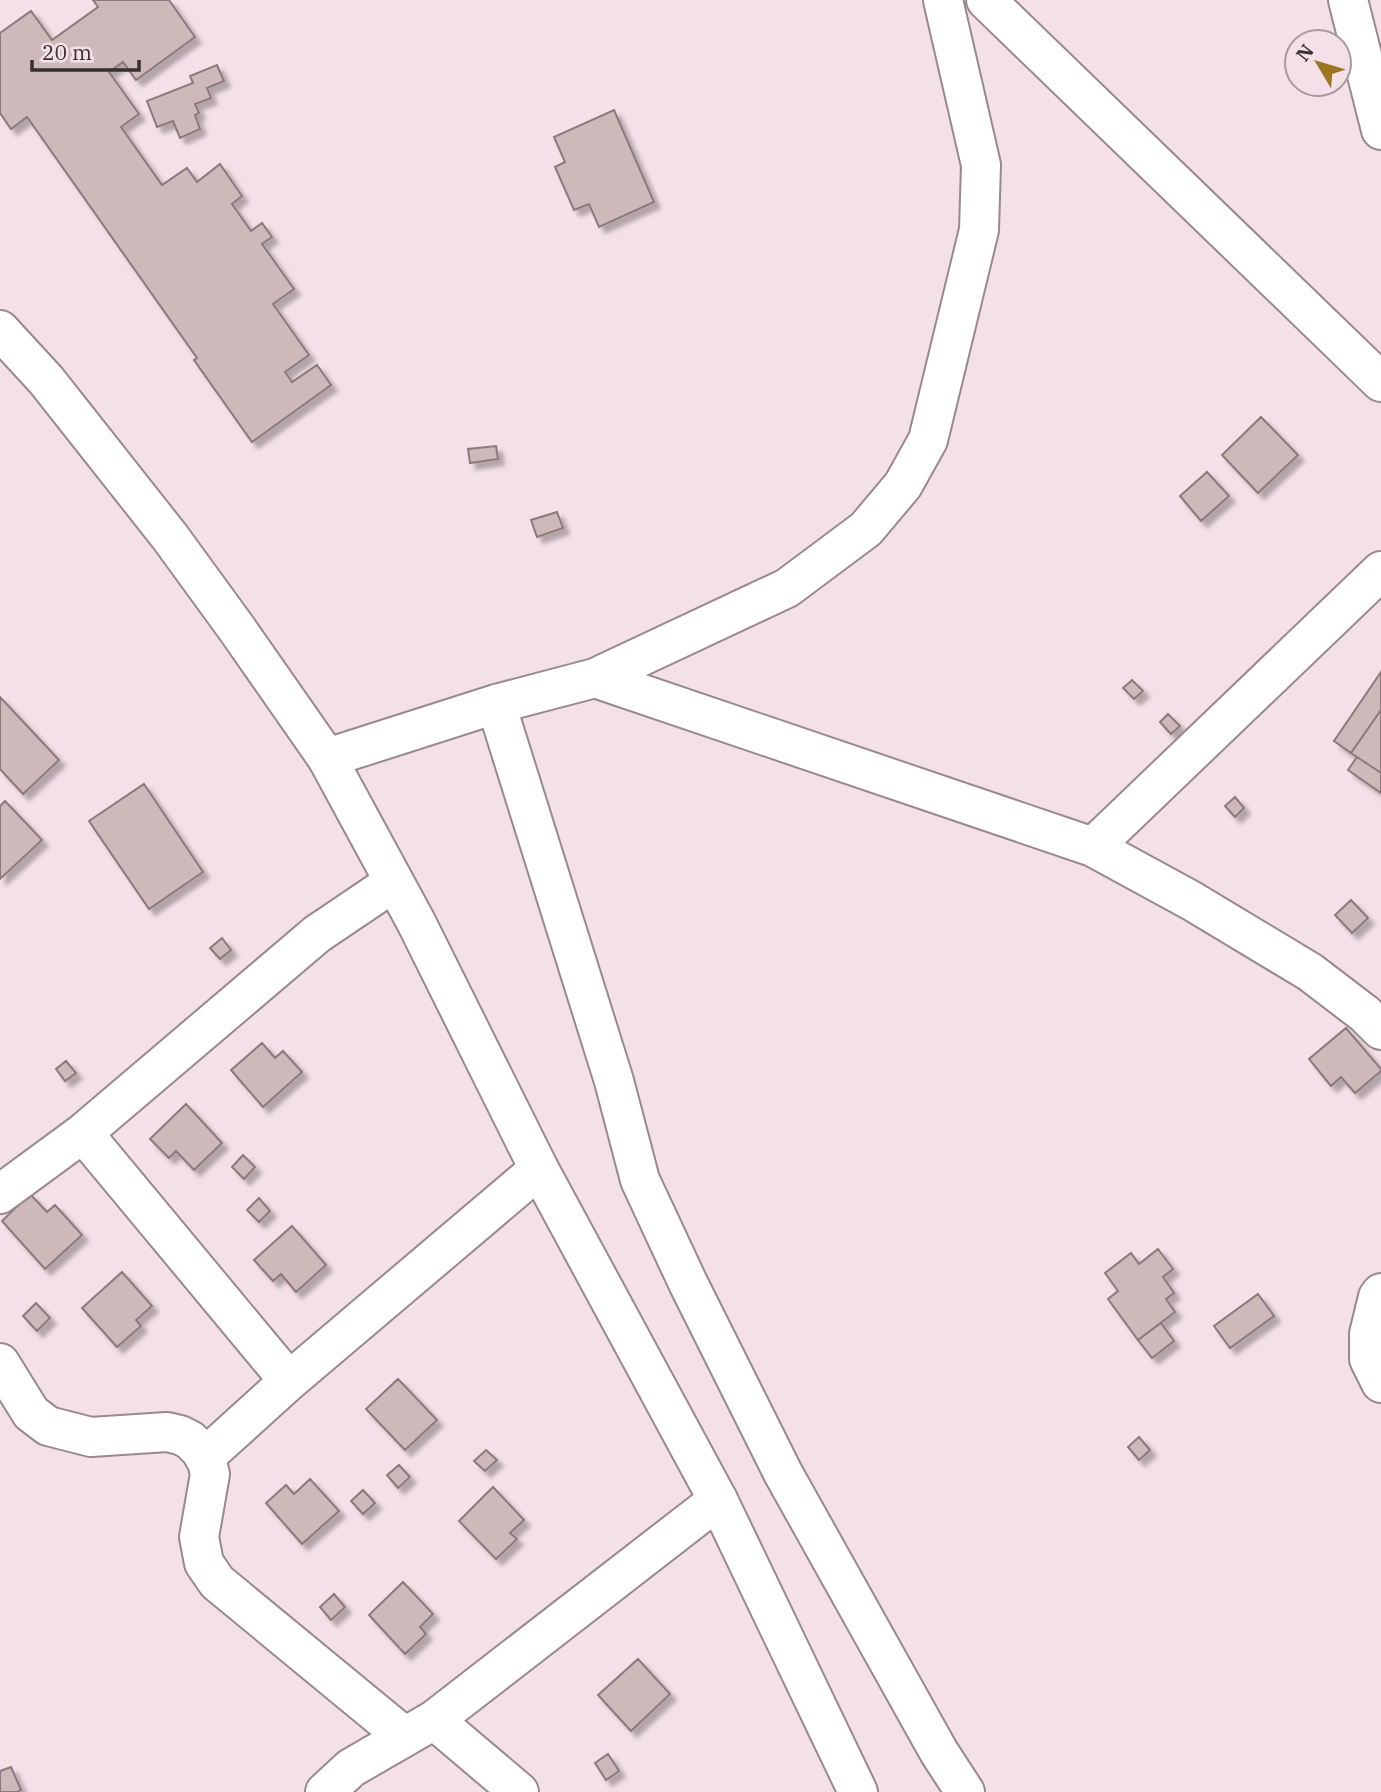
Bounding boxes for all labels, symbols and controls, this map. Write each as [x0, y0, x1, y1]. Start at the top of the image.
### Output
scale bar [32, 28, 138, 72]
north arrow [1283, 28, 1353, 98]
text: 20 m [42, 38, 92, 66]
text: N [1291, 39, 1319, 66]

